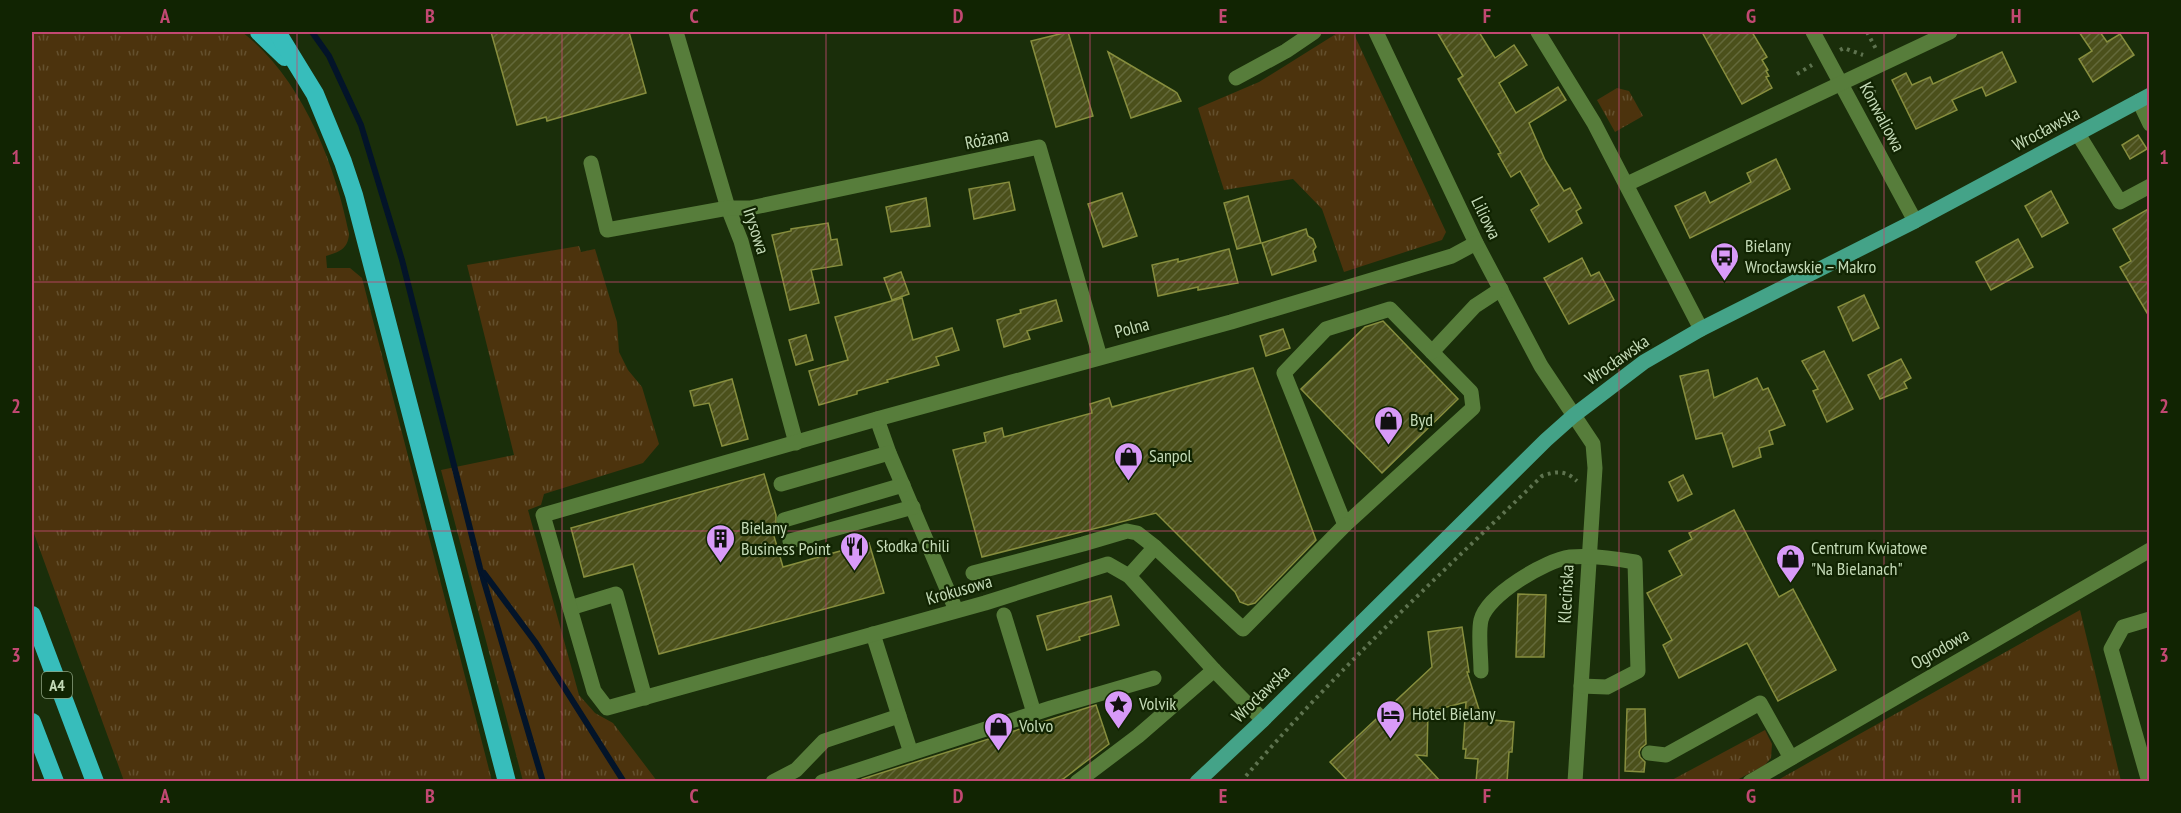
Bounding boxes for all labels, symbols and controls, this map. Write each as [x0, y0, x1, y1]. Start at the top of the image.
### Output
text: A [159, 3, 171, 29]
text: B [425, 3, 435, 29]
text: C [689, 3, 699, 29]
text: D [953, 3, 964, 29]
text: E [1219, 3, 1227, 29]
text: F [1483, 3, 1491, 29]
text: G [1746, 3, 1756, 29]
text: H [2011, 3, 2021, 29]
street label: Konwaliowa [1855, 78, 1910, 155]
street label: Wrocławska [2008, 101, 2083, 156]
street label: Różana [963, 123, 1011, 154]
text: 1 [11, 144, 21, 170]
text: 1 [2159, 144, 2169, 170]
street label: Liliowa [1466, 193, 1507, 243]
street label: Irysowa [738, 205, 775, 257]
place label: Bielany Wrocławskie – Makro [1745, 234, 1876, 278]
bus stop icon: Bielany Wrocławskie – Makro [1708, 240, 1740, 282]
street label: Polna [1112, 312, 1152, 343]
street label: Wrocławska [1580, 329, 1653, 390]
text: 2 [11, 393, 21, 419]
text: 2 [2159, 393, 2169, 419]
shop icon: Byd [1373, 404, 1405, 446]
place label: Byd [1410, 408, 1433, 431]
shop icon: Sanpol [1112, 440, 1144, 482]
place label: Sanpol [1149, 444, 1192, 467]
place label: Bielany Business Point [741, 516, 831, 560]
building icon: Bielany Business Point [704, 522, 736, 564]
restaurant icon: Słodka Chili [839, 530, 871, 572]
place label: Słodka Chili [876, 534, 950, 557]
place label: Centrum Kwiatowe "Na Bielanach" [1811, 536, 1927, 580]
shop icon: Centrum Kwiatowe "Na Bielanach" [1774, 542, 1806, 584]
street label: Klecińska [1552, 564, 1579, 624]
street label: Krokusowa [923, 569, 994, 610]
street label: Ogrodowa [1906, 623, 1973, 674]
text: 3 [11, 642, 21, 668]
text: 3 [2159, 642, 2169, 668]
street label: Wrocławska [1226, 660, 1295, 727]
road number: A4 [42, 672, 72, 698]
place icon: Volvik [1102, 688, 1134, 730]
place label: Volvik [1138, 692, 1176, 715]
hotel icon: Hotel Bielany [1375, 698, 1407, 740]
place label: Hotel Bielany [1412, 702, 1496, 725]
shop icon: Volvo [982, 710, 1014, 752]
place label: Volvo [1018, 714, 1053, 737]
text: A [159, 783, 171, 809]
text: B [425, 783, 435, 809]
text: C [689, 783, 699, 809]
text: D [953, 783, 964, 809]
text: E [1219, 783, 1227, 809]
text: F [1483, 783, 1491, 809]
text: G [1746, 783, 1756, 809]
text: H [2011, 783, 2021, 809]

